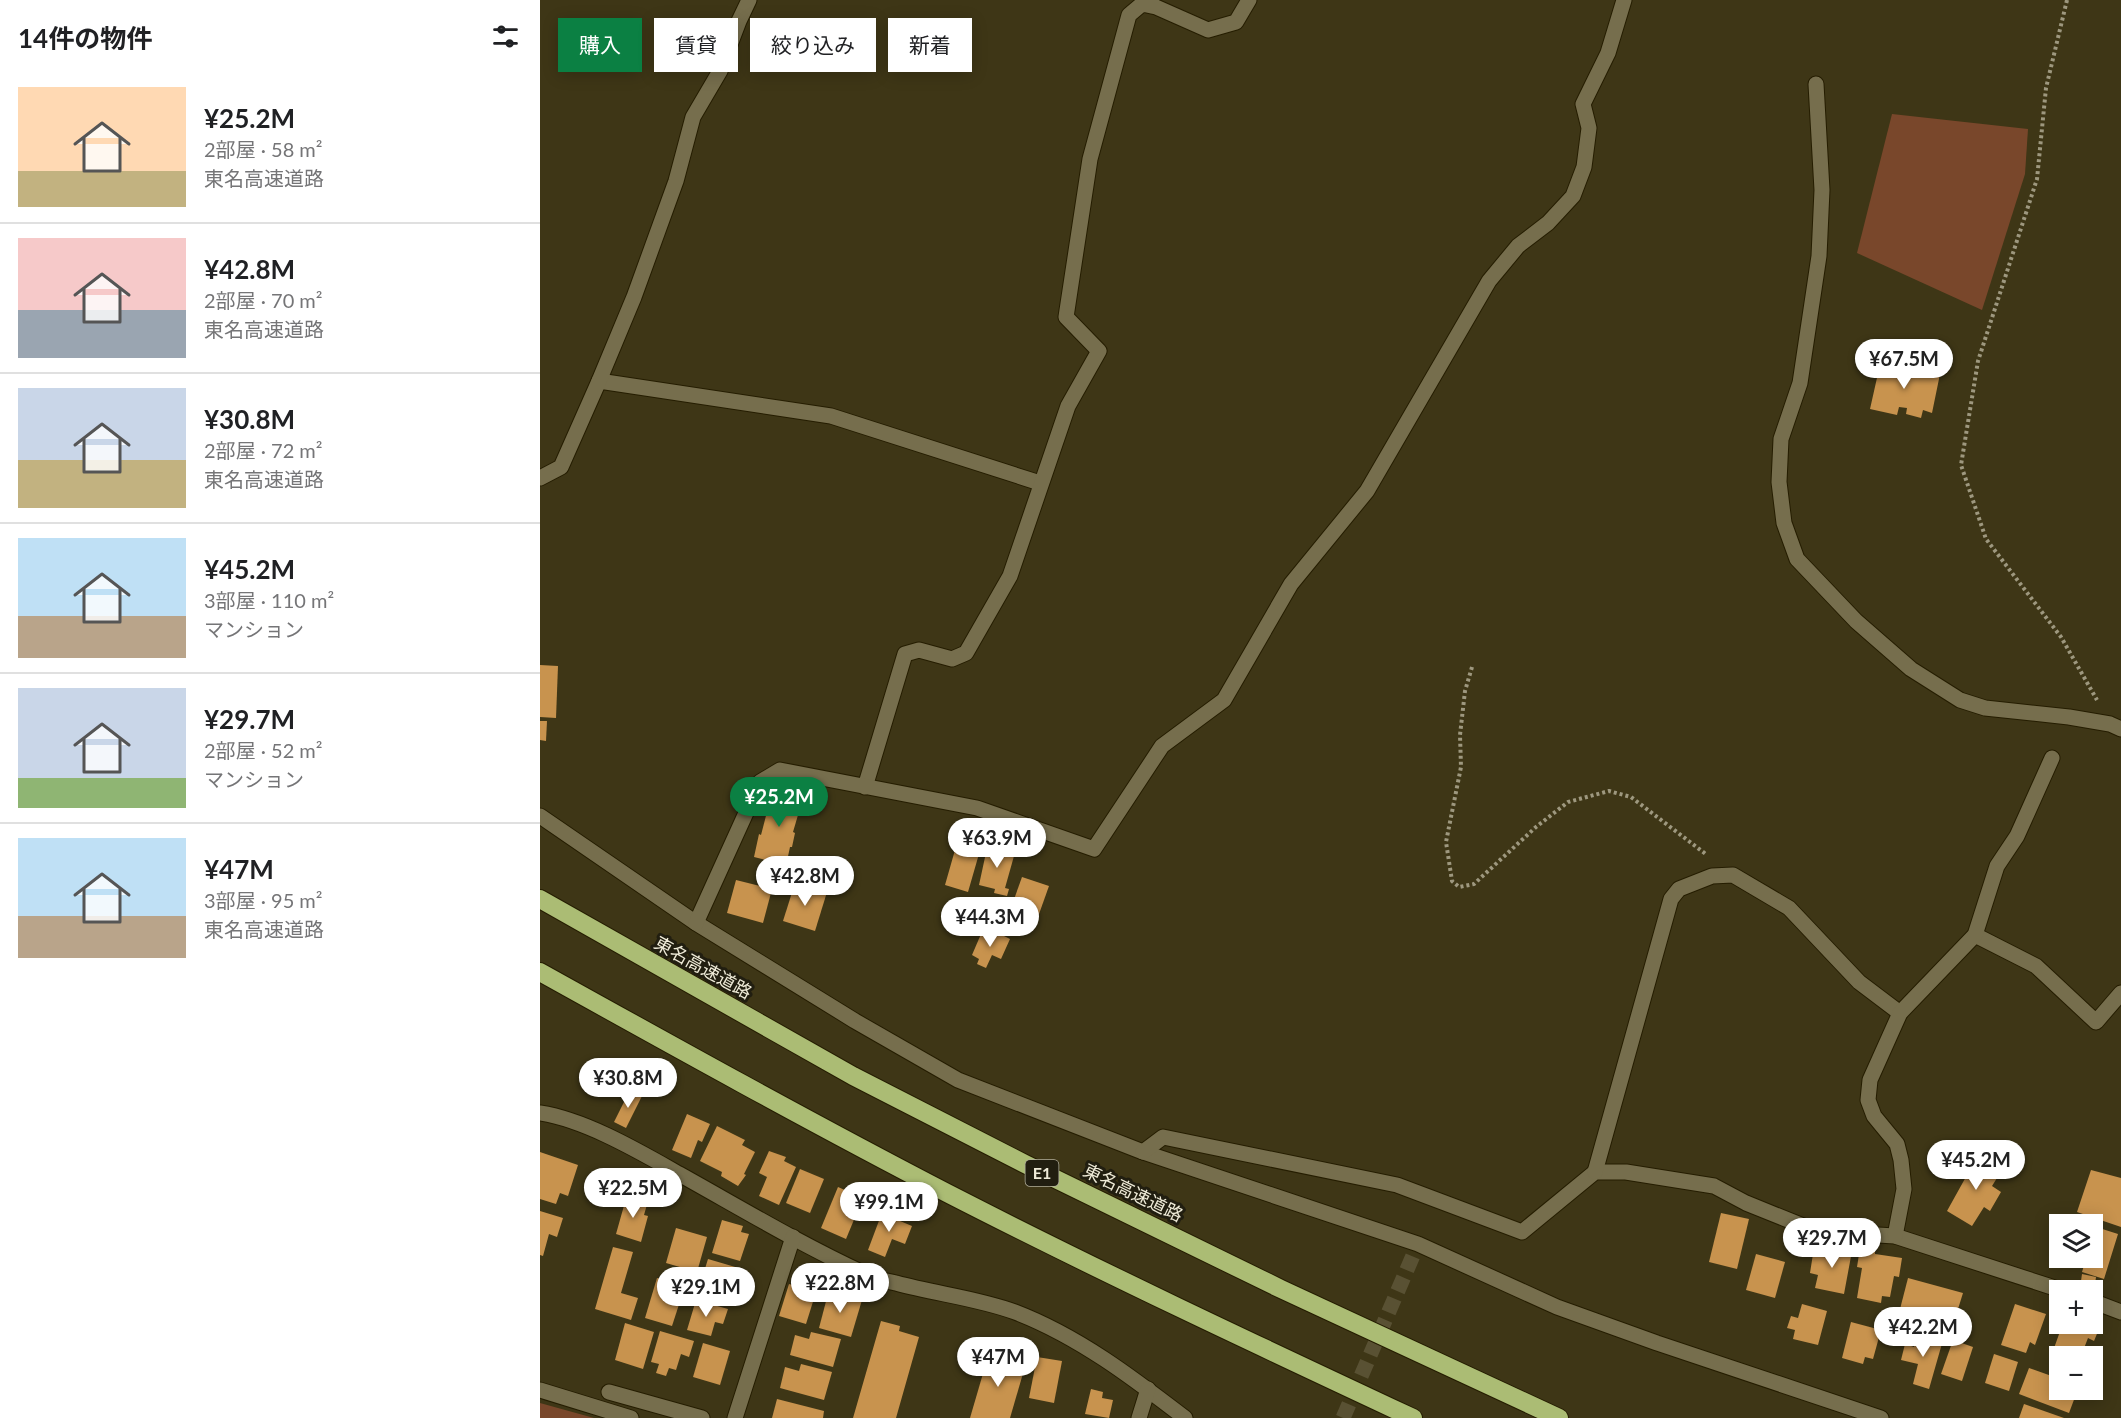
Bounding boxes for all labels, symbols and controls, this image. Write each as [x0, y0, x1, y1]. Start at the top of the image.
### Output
chip: 購入 [558, 18, 642, 72]
chip: 賃貸 [654, 18, 738, 72]
chip: 絞り込み [750, 18, 876, 72]
chip: 新着 [888, 18, 972, 72]
icon: filters [489, 20, 522, 53]
text: 14件の物件 [18, 22, 152, 54]
text: ¥25.2M [204, 102, 295, 134]
icon: home [66, 111, 138, 183]
text: 2部屋 · 58 m² [204, 137, 323, 161]
text: 東名高速道路 [204, 166, 324, 190]
text: ¥42.8M [204, 253, 295, 285]
icon: home [66, 262, 138, 334]
text: 2部屋 · 70 m² [204, 288, 323, 312]
text: 東名高速道路 [204, 317, 324, 341]
pin: ¥67.5M [1855, 339, 1953, 390]
text: ¥67.5M [1869, 346, 1939, 370]
text: ¥30.8M [204, 403, 295, 435]
icon: home [66, 412, 138, 484]
text: 2部屋 · 72 m² [204, 438, 323, 462]
text: 東名高速道路 [204, 467, 324, 491]
text: ¥45.2M [204, 553, 295, 585]
icon: home [66, 562, 138, 634]
text: 3部屋 · 110 m² [204, 588, 334, 612]
text: マンション [204, 617, 304, 641]
text: ¥29.7M [204, 703, 295, 735]
icon: home [66, 712, 138, 784]
text: 2部屋 · 52 m² [204, 738, 323, 762]
text: マンション [204, 767, 304, 791]
pin: ¥25.2M [730, 777, 828, 828]
text: ¥25.2M [744, 784, 814, 808]
pin: ¥63.9M [948, 818, 1046, 869]
text: ¥63.9M [962, 825, 1032, 849]
text: ¥47M [204, 853, 274, 885]
pin: ¥42.8M [756, 856, 854, 907]
icon: home [66, 862, 138, 934]
text: ¥42.8M [770, 863, 840, 887]
text: 3部屋 · 95 m² [204, 888, 323, 912]
pin: ¥44.3M [941, 897, 1039, 948]
text: ¥44.3M [955, 904, 1025, 928]
text: 東名高速道路 [204, 917, 324, 941]
street label: 東名高速道路 [651, 931, 756, 1003]
pin: ¥30.8M [579, 1058, 677, 1109]
text: ¥30.8M [593, 1065, 663, 1089]
pin: ¥45.2M [1927, 1140, 2025, 1191]
text: ¥45.2M [1941, 1147, 2011, 1171]
street label: 東名高速道路 [1080, 1159, 1187, 1226]
road number: E1 [1026, 1160, 1058, 1186]
pin: ¥22.5M [584, 1168, 682, 1219]
text: ¥22.5M [598, 1175, 668, 1199]
pin: ¥99.1M [840, 1182, 938, 1233]
text: ¥99.1M [854, 1189, 924, 1213]
map controls [2049, 1214, 2103, 1400]
button: layers [2049, 1214, 2103, 1268]
pin: ¥29.7M [1783, 1218, 1881, 1269]
text: ¥29.7M [1797, 1225, 1867, 1249]
pin: ¥22.8M [791, 1263, 889, 1314]
pin: ¥29.1M [657, 1267, 755, 1318]
text: ¥22.8M [805, 1270, 875, 1294]
text: ¥29.1M [671, 1274, 741, 1298]
button: + [2049, 1280, 2103, 1334]
pin: ¥42.2M [1874, 1307, 1972, 1358]
text: ¥42.2M [1888, 1314, 1958, 1338]
pin: ¥47M [962, 1337, 1034, 1388]
text: ¥47M [971, 1344, 1025, 1368]
button: − [2049, 1346, 2103, 1400]

